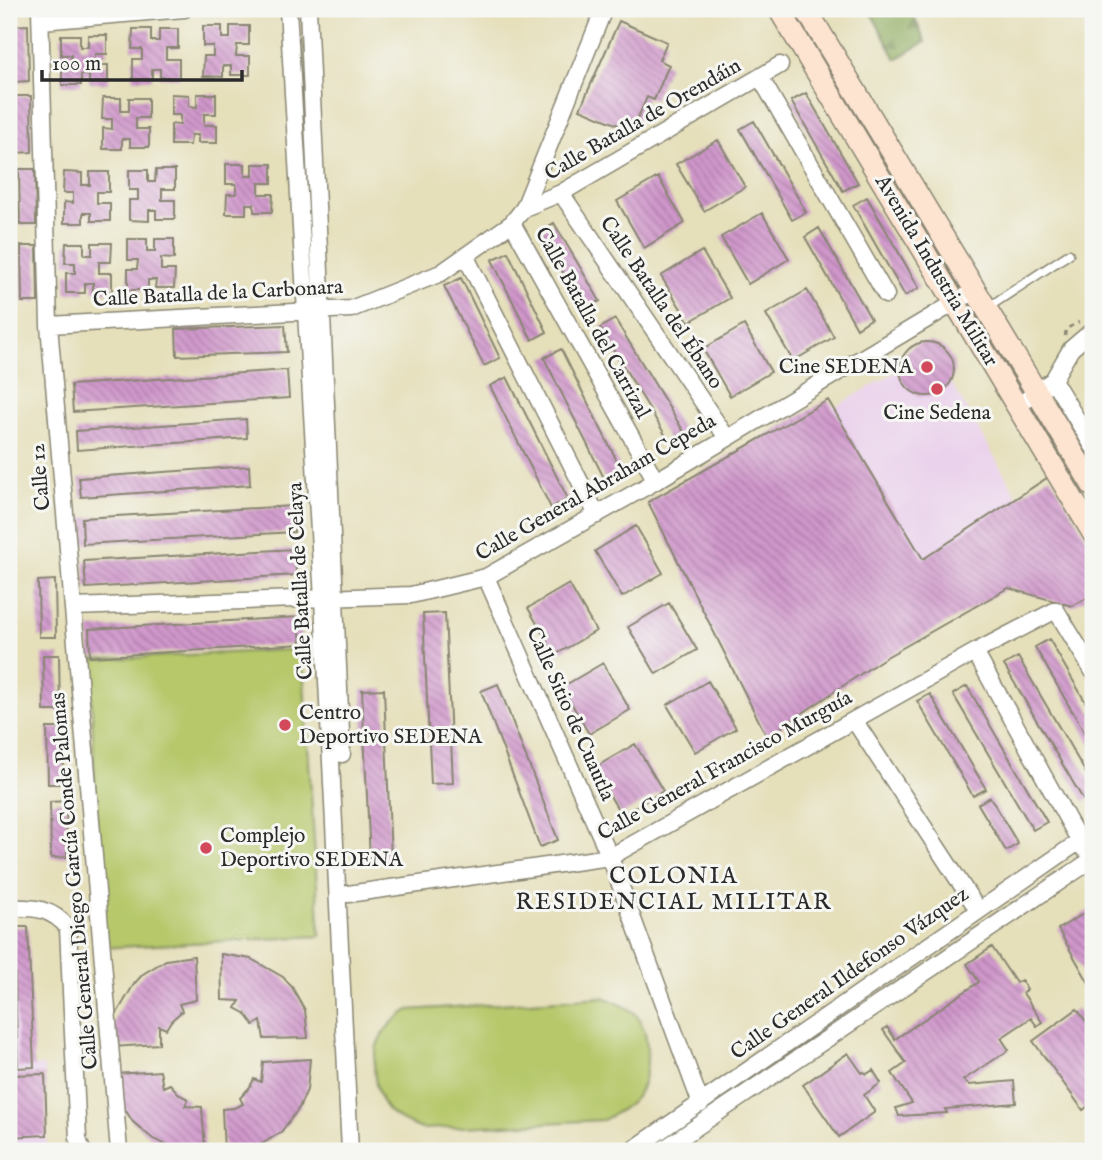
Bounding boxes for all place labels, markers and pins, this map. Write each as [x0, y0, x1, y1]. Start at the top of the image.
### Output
place label: Cine SEDENA [779, 354, 914, 381]
marker: Cine SEDENA [919, 359, 935, 375]
marker: Cine Sedena [929, 381, 945, 397]
place label: Cine Sedena [883, 400, 992, 427]
place label: Centro Deportivo SEDENA [299, 700, 483, 751]
marker: Centro Deportivo SEDENA [277, 717, 293, 733]
place label: Complejo Deportivo SEDENA [220, 823, 404, 874]
marker: Complejo Deportivo SEDENA [198, 840, 214, 856]

